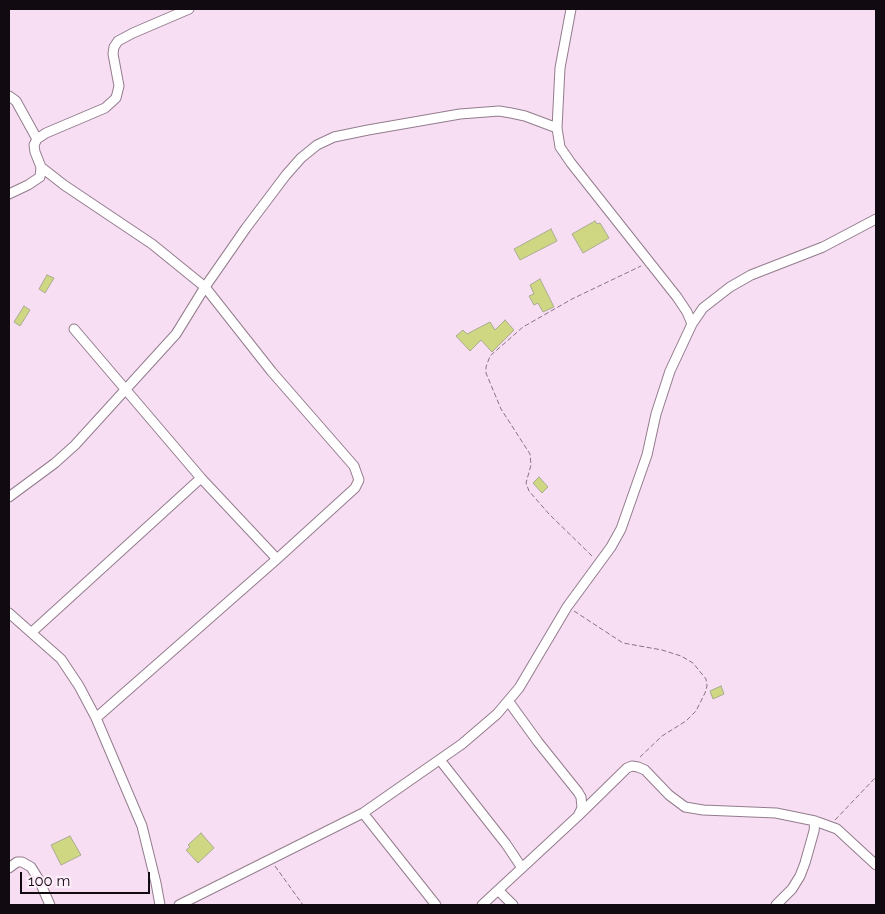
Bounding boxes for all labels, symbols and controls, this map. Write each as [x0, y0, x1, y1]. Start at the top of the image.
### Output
scale bar [22, 862, 152, 894]
text: 100 m [28, 872, 70, 890]

